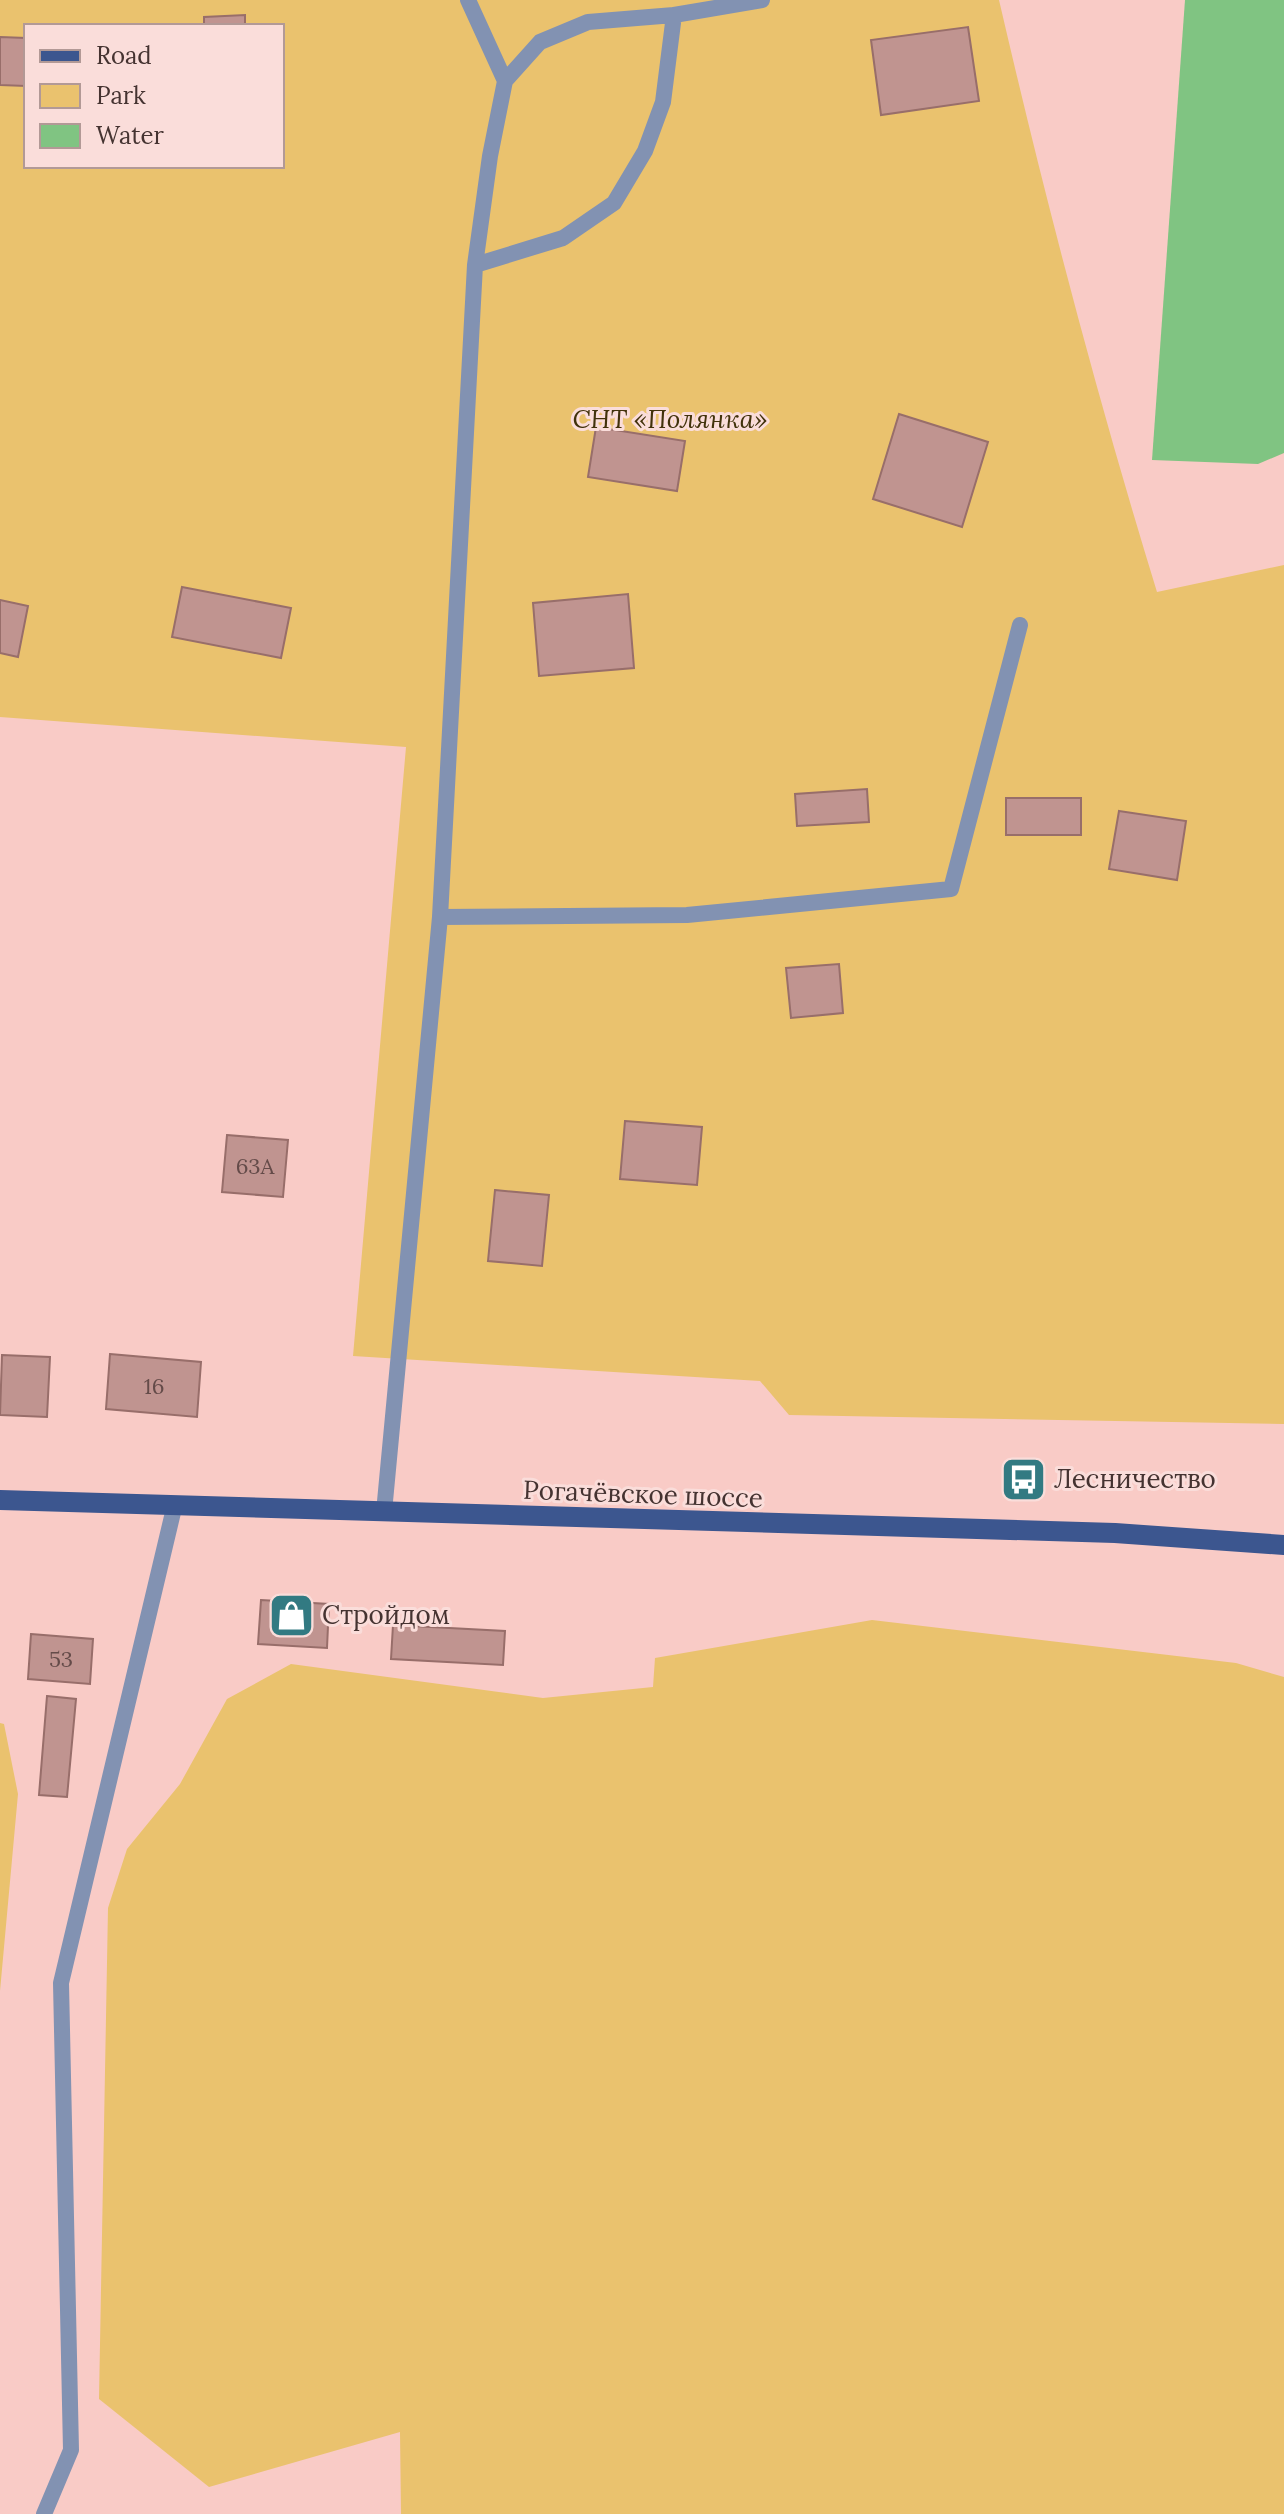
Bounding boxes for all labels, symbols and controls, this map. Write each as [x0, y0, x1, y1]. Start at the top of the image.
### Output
legend [24, 24, 284, 168]
text: Road [96, 40, 152, 71]
text: Park [96, 80, 146, 111]
text: Water [96, 120, 164, 151]
park label: СНТ «Полянка» [572, 402, 768, 435]
house number: 63А [236, 1152, 276, 1180]
house number: 16 [144, 1372, 164, 1400]
bus stop icon: Лесничество [999, 1455, 1047, 1503]
place label: Лесничество [1054, 1462, 1216, 1495]
street label: Рогачёвское шоссе [523, 1473, 764, 1514]
shop icon: Стройдом [267, 1591, 315, 1639]
place label: Стройдом [322, 1598, 450, 1631]
house number: 53 [49, 1645, 73, 1673]

